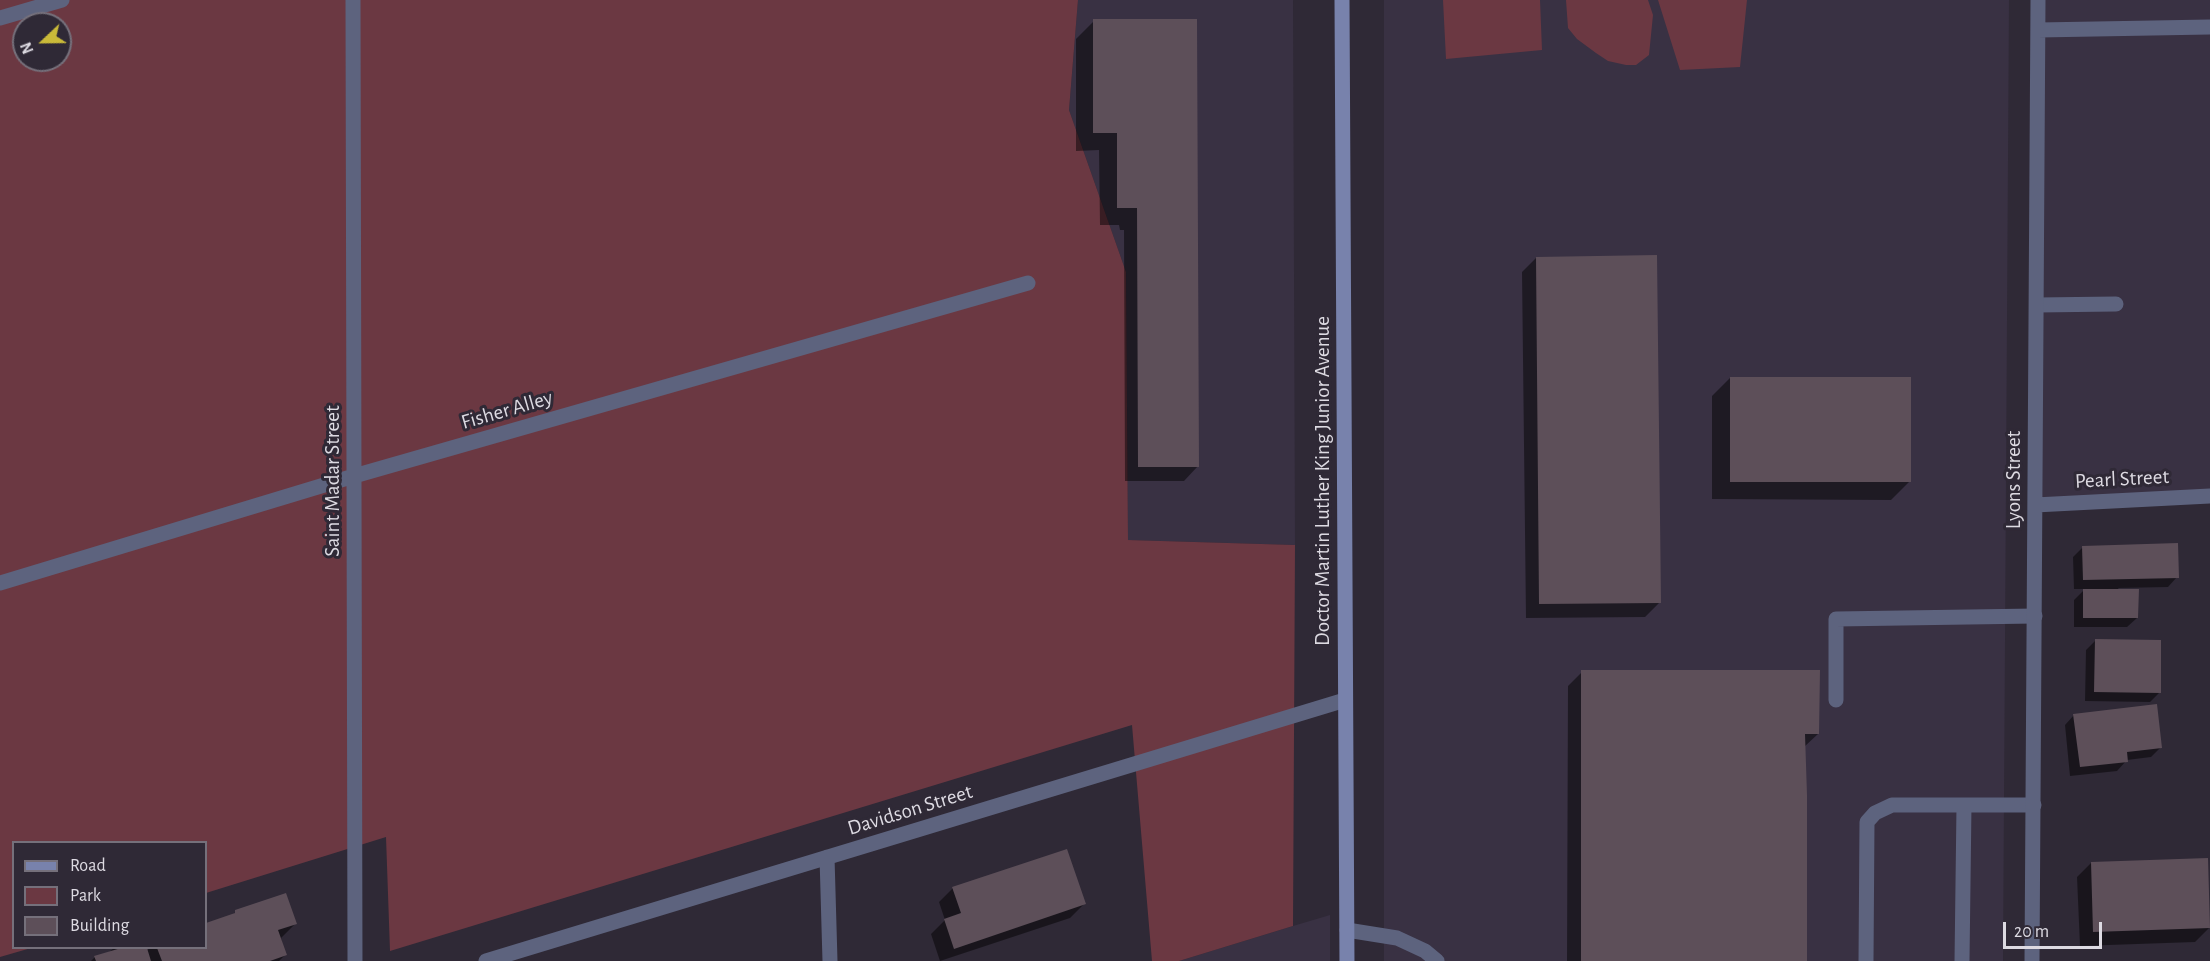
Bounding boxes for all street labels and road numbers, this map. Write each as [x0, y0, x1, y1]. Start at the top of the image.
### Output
street label: Doctor Martin Luther King Junior Avenue [1310, 316, 1336, 646]
street label: Fisher Alley [458, 385, 556, 435]
street label: Saint Madar Street [320, 405, 346, 557]
street label: Lyons Street [2001, 431, 2027, 529]
street label: Pearl Street [2074, 464, 2170, 494]
street label: Davidson Street [844, 779, 976, 841]

